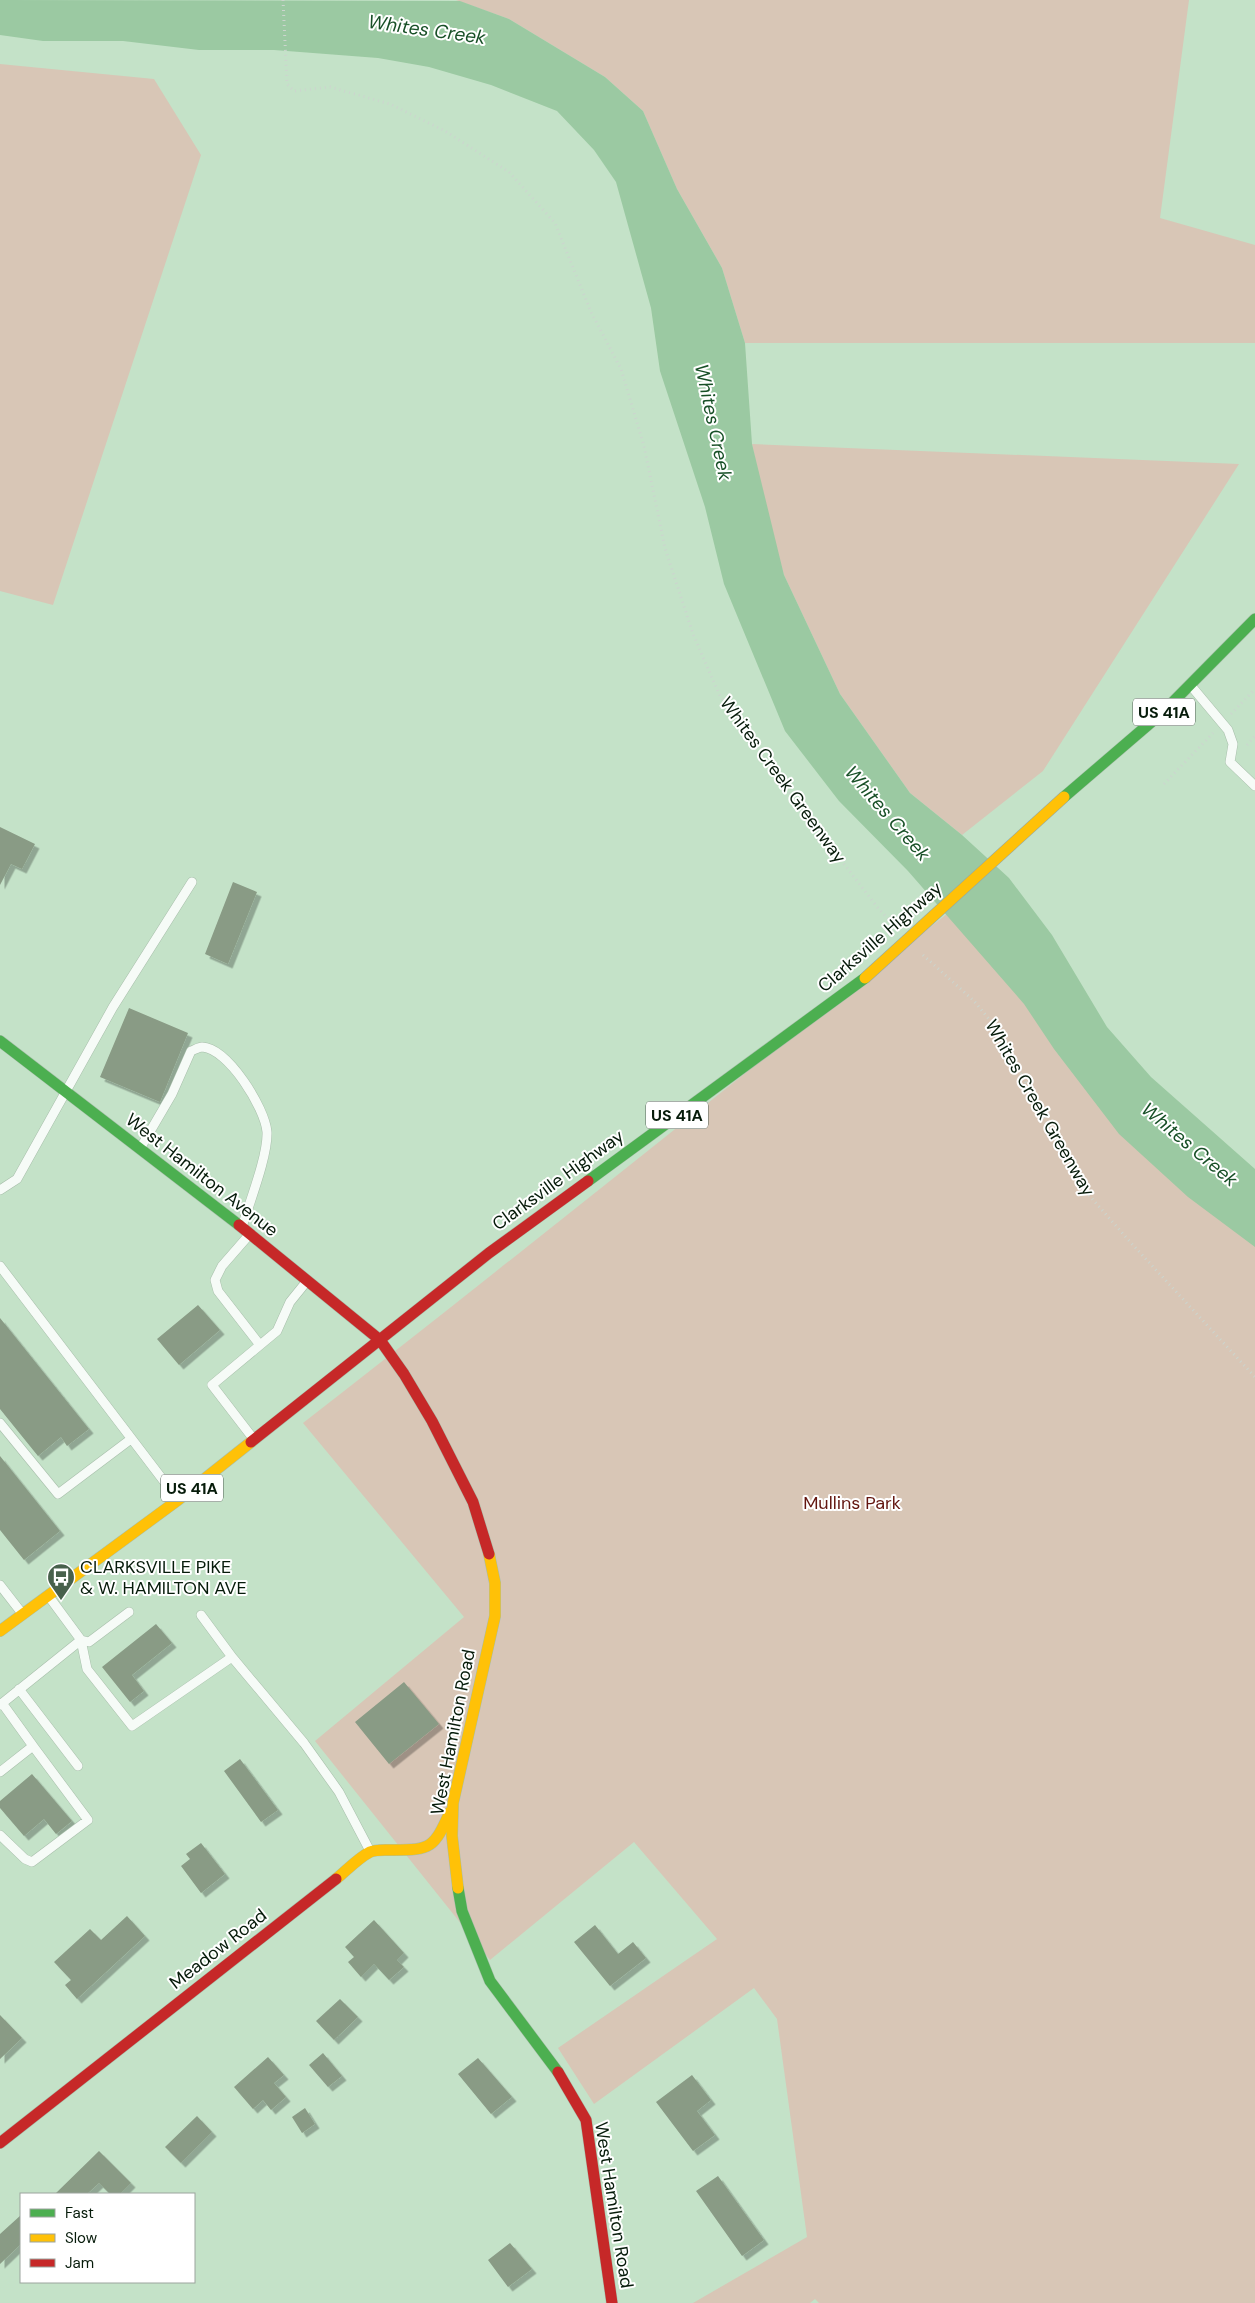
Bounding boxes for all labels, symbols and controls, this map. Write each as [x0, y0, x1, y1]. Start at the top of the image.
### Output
water label: Whites Creek [366, 9, 488, 50]
water label: Whites Creek [689, 362, 738, 483]
street label: Whites Creek Greenway [714, 692, 852, 868]
road number: US 41A [1133, 699, 1195, 726]
water label: Whites Creek [839, 760, 936, 866]
street label: Clarksville Highway [813, 876, 947, 998]
street label: Whites Creek Greenway [980, 1015, 1100, 1201]
water label: Whites Creek [1136, 1097, 1243, 1192]
road number: US 41A [646, 1102, 708, 1128]
street label: West Hamilton Avenue [121, 1108, 283, 1242]
street label: Clarksville Highway [487, 1124, 629, 1236]
road number: US 41A [161, 1475, 223, 1502]
park label: Mullins Park [803, 1491, 901, 1515]
place label: CLARKSVILLE PIKE & W. HAMILTON AVE [80, 1555, 247, 1600]
bus stop icon: CLARKSVILLE PIKE & W. HAMILTON AVE [46, 1562, 76, 1601]
street label: West Hamilton Road [425, 1647, 481, 1817]
street label: Meadow Road [164, 1903, 272, 1995]
street label: West Hamilton Road [589, 2120, 639, 2290]
legend [20, 2193, 195, 2283]
text: Fast [65, 2203, 94, 2223]
text: Slow [65, 2228, 98, 2248]
text: Jam [65, 2253, 94, 2273]

